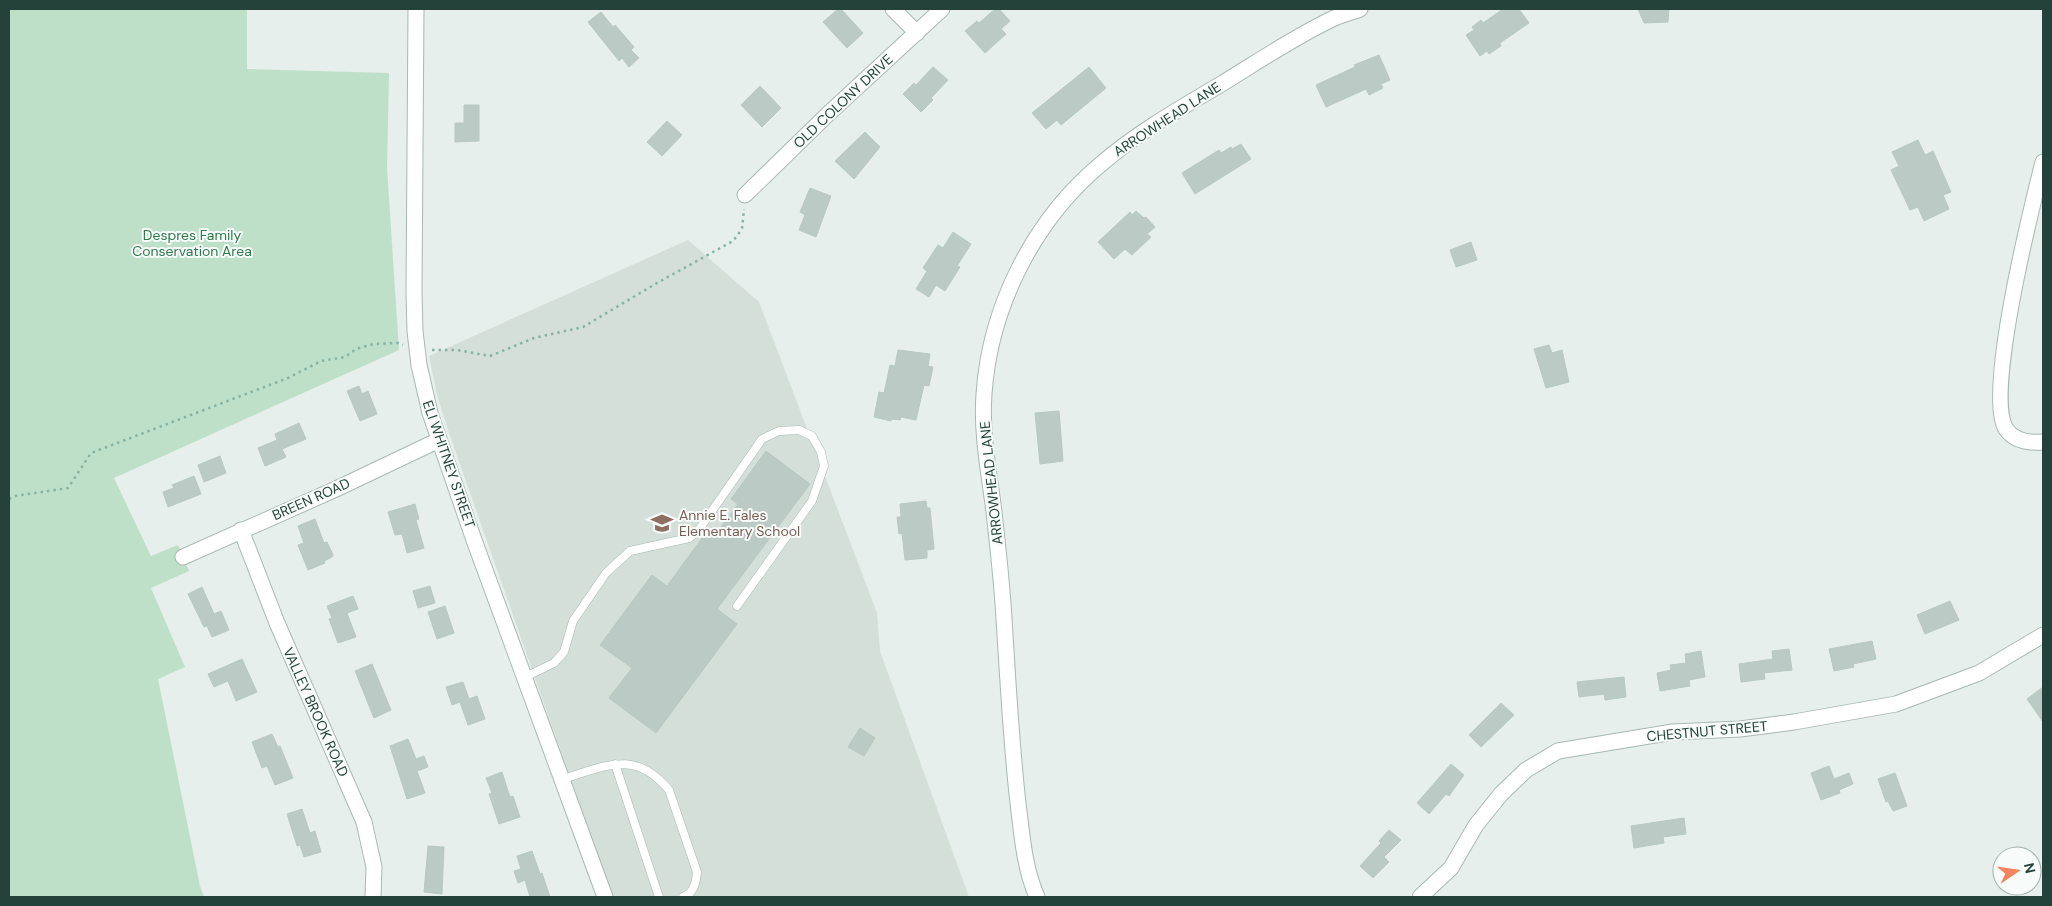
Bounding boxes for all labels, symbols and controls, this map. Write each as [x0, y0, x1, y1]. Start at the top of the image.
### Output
street label: OLD COLONY DRIVE [789, 50, 897, 152]
street label: ARROWHEAD LANE [1110, 78, 1224, 160]
park label: Despres Family Conservation Area [132, 226, 252, 260]
street label: ELI WHITNEY STREET [419, 398, 479, 530]
street label: ARROWHEAD LANE [976, 420, 1006, 546]
street label: BREEN ROAD [269, 474, 353, 524]
place label: Annie E. Fales Elementary School [679, 506, 800, 540]
school or university icon: Annie E. Fales Elementary School [649, 510, 675, 536]
street label: VALLEY BROOK ROAD [279, 645, 353, 779]
street label: CHESTNUT STREET [1646, 717, 1768, 745]
north arrow [1992, 846, 2042, 896]
text: N [2020, 861, 2040, 875]

